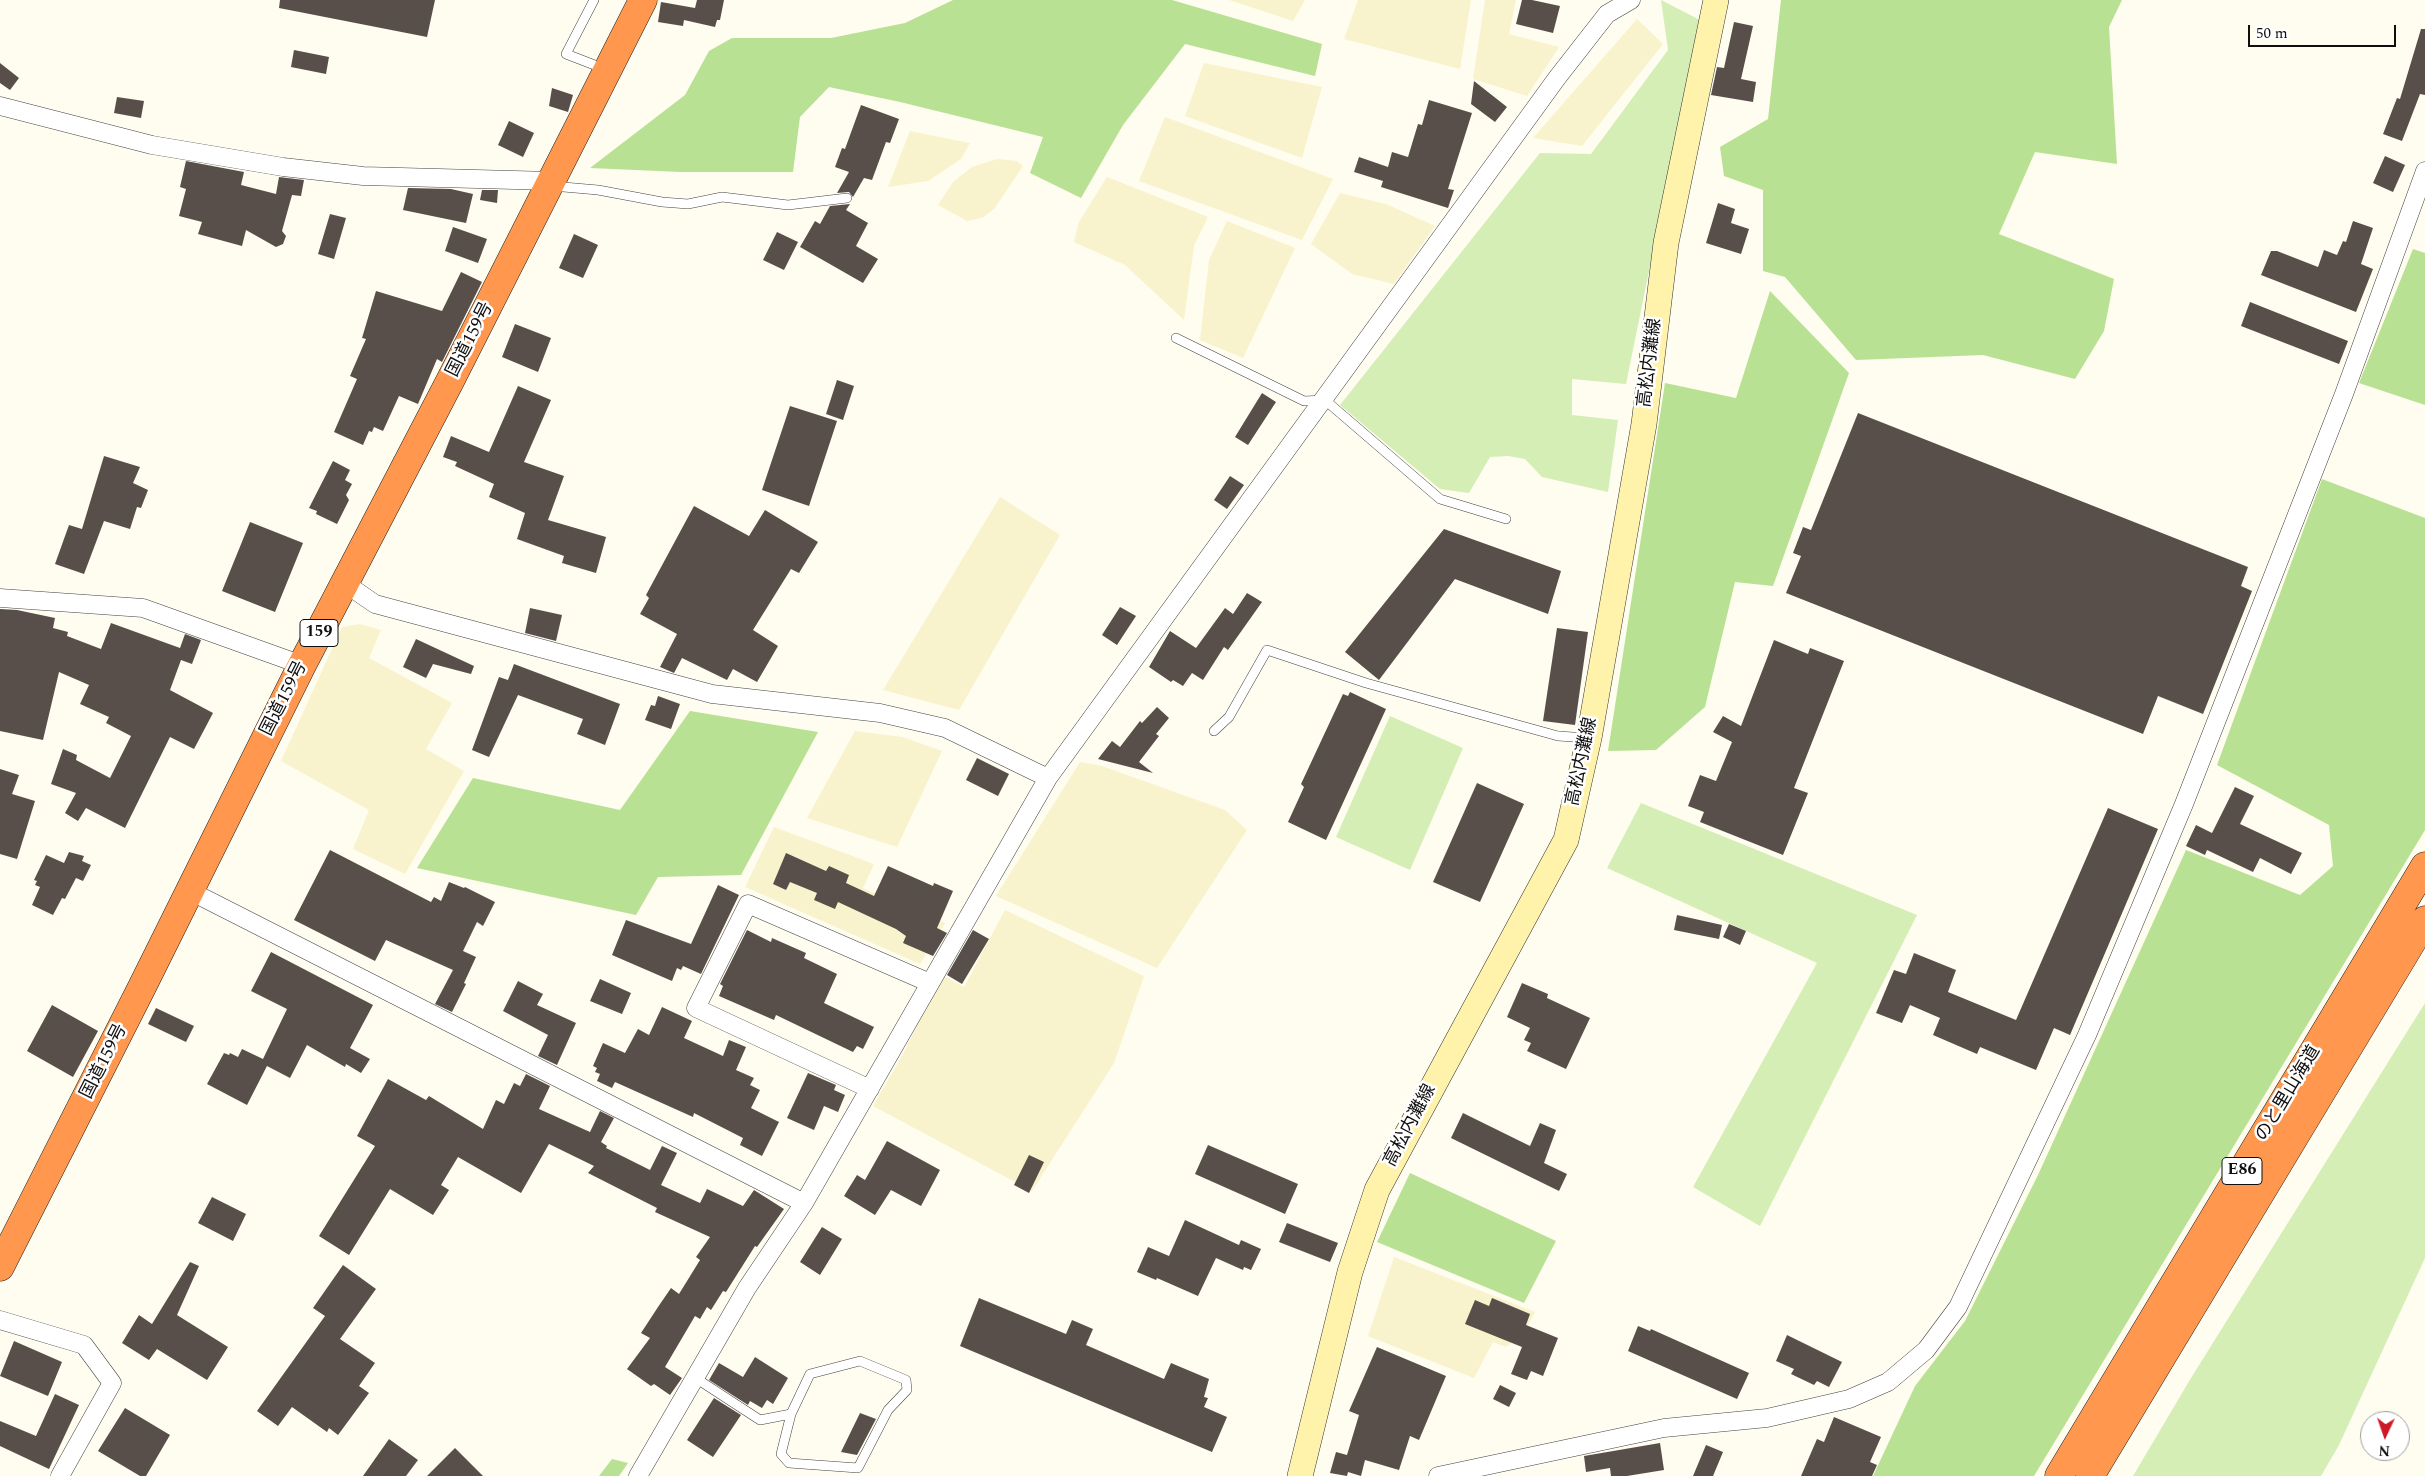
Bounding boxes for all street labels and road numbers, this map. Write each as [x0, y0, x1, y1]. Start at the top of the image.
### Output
street label: 国道159号 [443, 299, 499, 381]
street label: 高松内灘線 [1635, 317, 1667, 409]
road number: 159 [300, 620, 338, 646]
street label: 国道159号 [257, 658, 313, 740]
street label: 高松内灘線 [1563, 716, 1603, 808]
street label: 国道159号 [77, 1021, 133, 1103]
street label: のと里山海道 [2252, 1042, 2326, 1146]
street label: 高松内灘線 [1380, 1081, 1442, 1171]
road number: E86 [2222, 1158, 2262, 1184]

